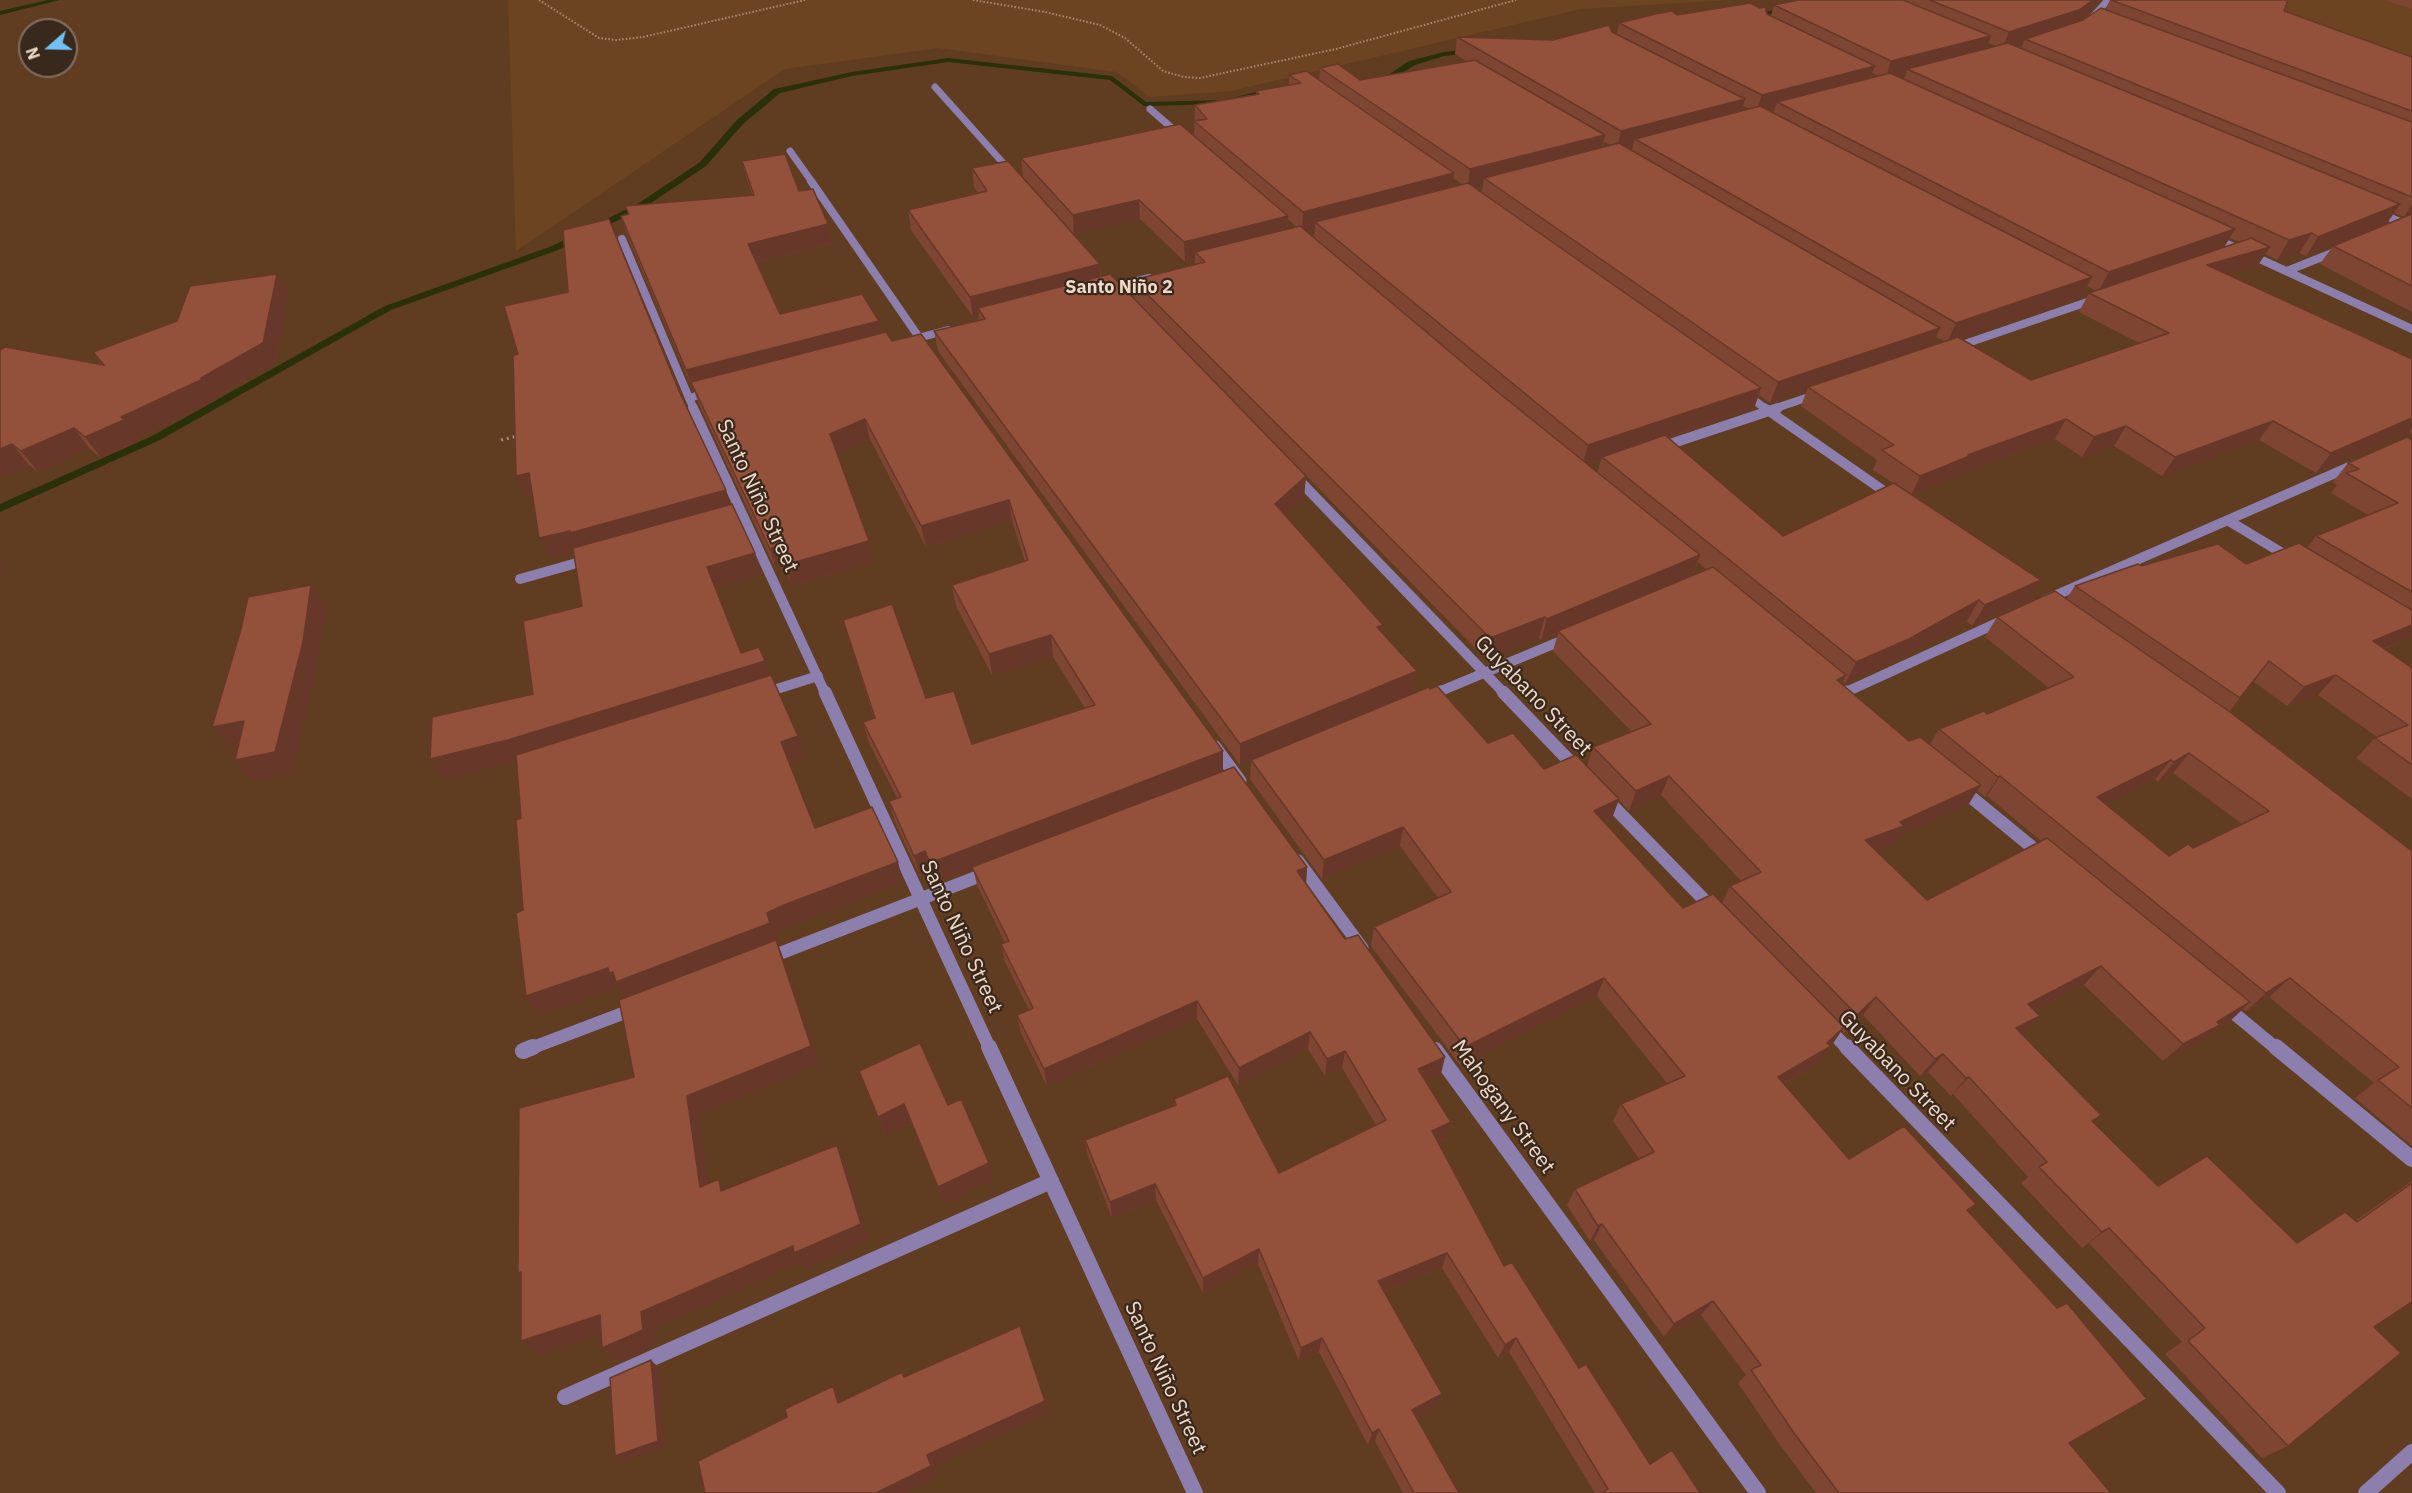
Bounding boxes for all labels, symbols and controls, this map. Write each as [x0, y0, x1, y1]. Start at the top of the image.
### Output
north arrow [18, 18, 78, 78]
text: N [22, 45, 44, 62]
district label: Santo Niño 2 [1065, 277, 1173, 299]
street label: Santo Niño Street [711, 416, 803, 576]
street label: Guyabano Street [1469, 631, 1597, 761]
street label: Santo Niño Street [915, 857, 1007, 1017]
street label: Guyabano Street [1833, 1006, 1961, 1136]
street label: Mahogany Street [1446, 1035, 1560, 1179]
street label: Santo Niño Street [1119, 1298, 1211, 1458]

